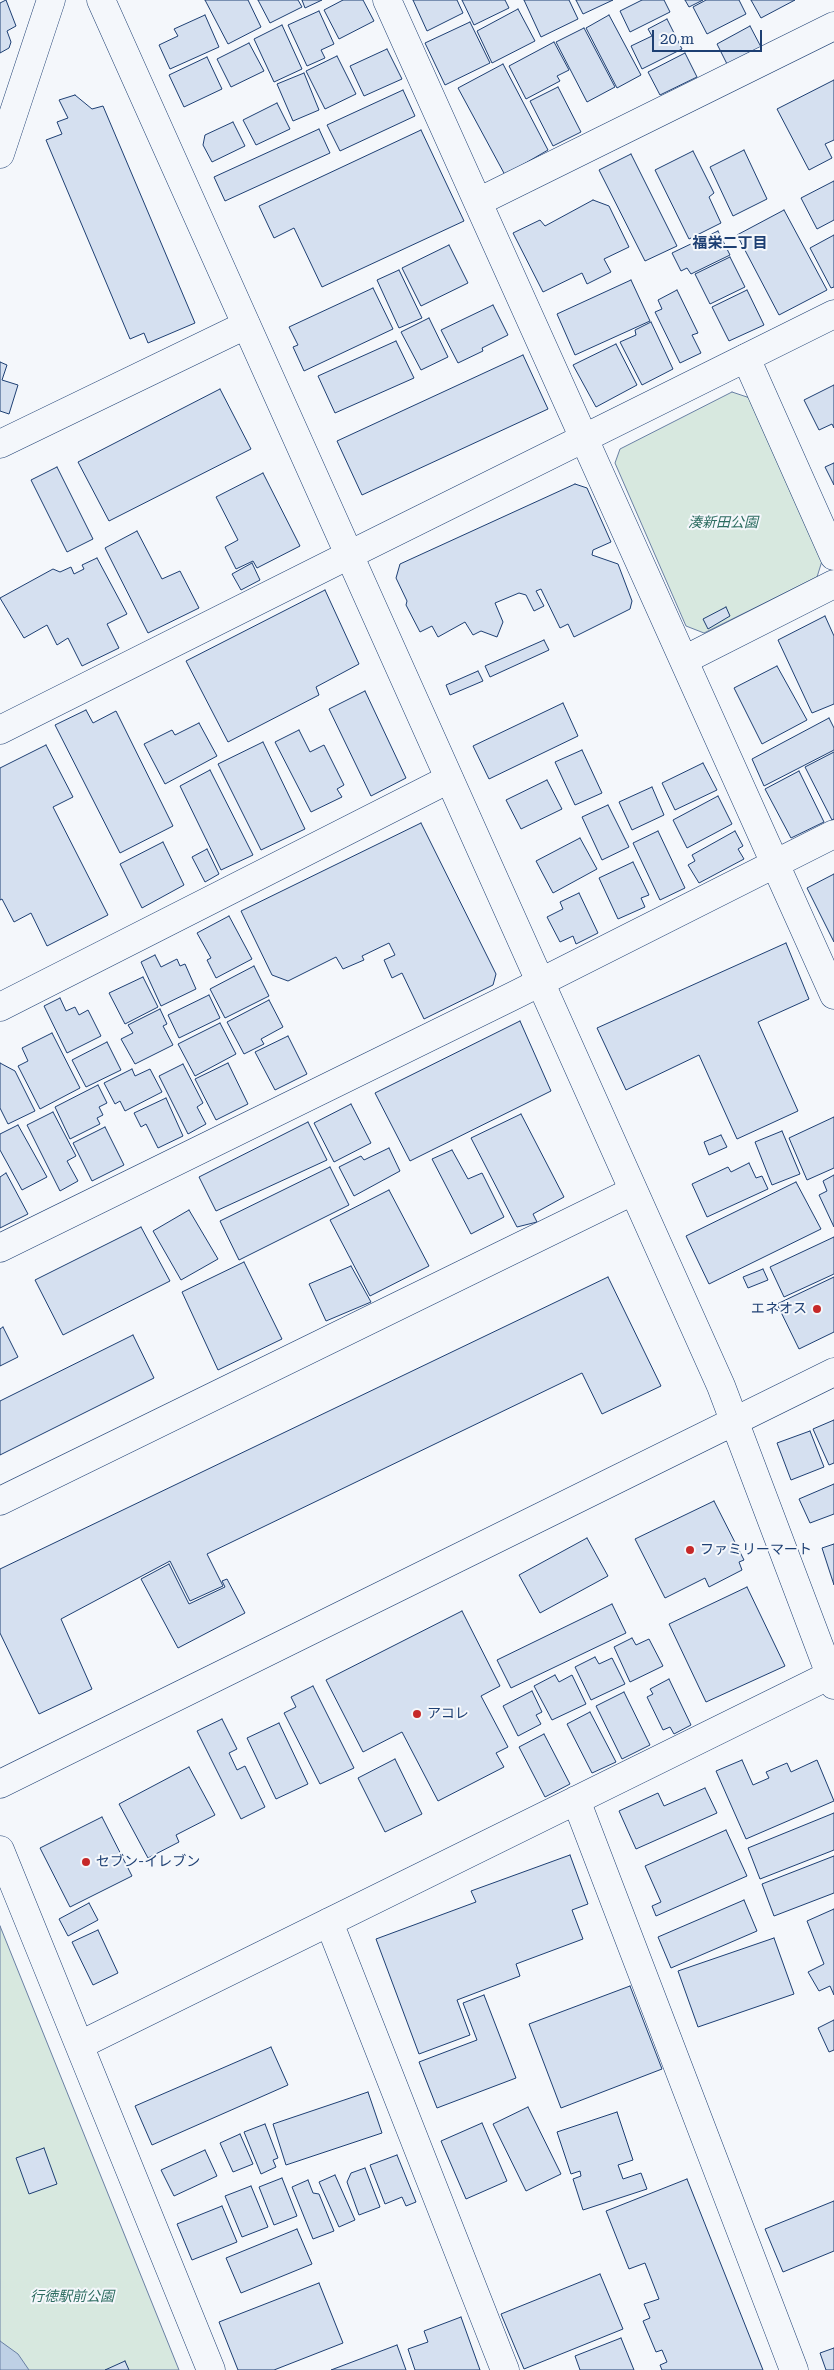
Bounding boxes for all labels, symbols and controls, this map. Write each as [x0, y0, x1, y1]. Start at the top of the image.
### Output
scale bar [654, 20, 764, 52]
text: 20 m [660, 30, 694, 48]
district label: 福栄二丁目 [693, 235, 767, 253]
park label: 湊新田公園 [688, 515, 758, 531]
place label: エネオス [751, 1301, 807, 1317]
marker: エネオス [811, 1303, 823, 1315]
place label: ファミリーマート [700, 1542, 812, 1558]
marker: ファミリーマート [684, 1544, 696, 1556]
place label: アコレ [427, 1706, 469, 1722]
marker: アコレ [411, 1708, 423, 1720]
place label: セブン-イレブン [96, 1854, 200, 1870]
marker: セブン-イレブン [80, 1856, 92, 1868]
park label: 行徳駅前公園 [30, 2289, 114, 2305]

